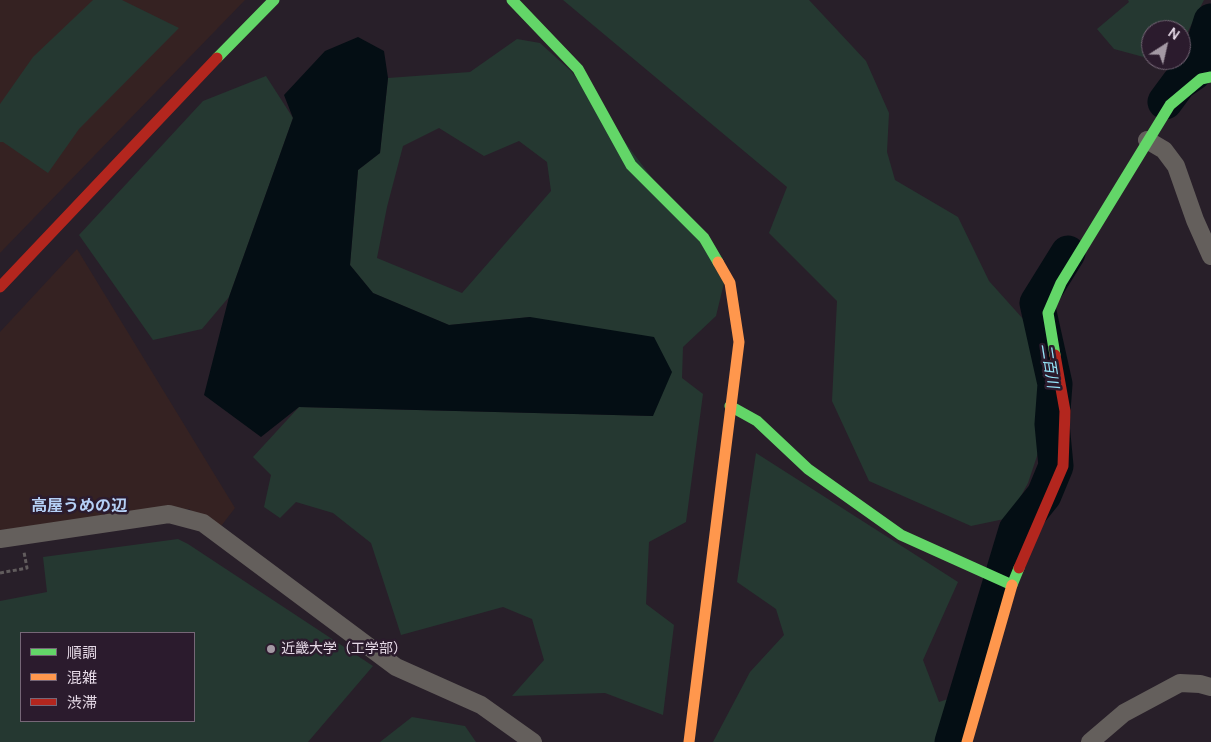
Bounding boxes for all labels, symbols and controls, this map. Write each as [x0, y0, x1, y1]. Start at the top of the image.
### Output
north arrow [1141, 20, 1191, 70]
text: N [1165, 22, 1184, 44]
water label: 二百川 [1037, 342, 1061, 390]
district label: 高屋うめの辺 [31, 497, 127, 517]
legend [20, 632, 195, 722]
place label: 近畿大学（工学部） [281, 641, 407, 657]
text: 順調 [67, 642, 97, 663]
marker: 近畿大学（工学部） [265, 643, 277, 655]
text: 混雑 [67, 667, 97, 688]
text: 渋滞 [67, 692, 97, 713]

